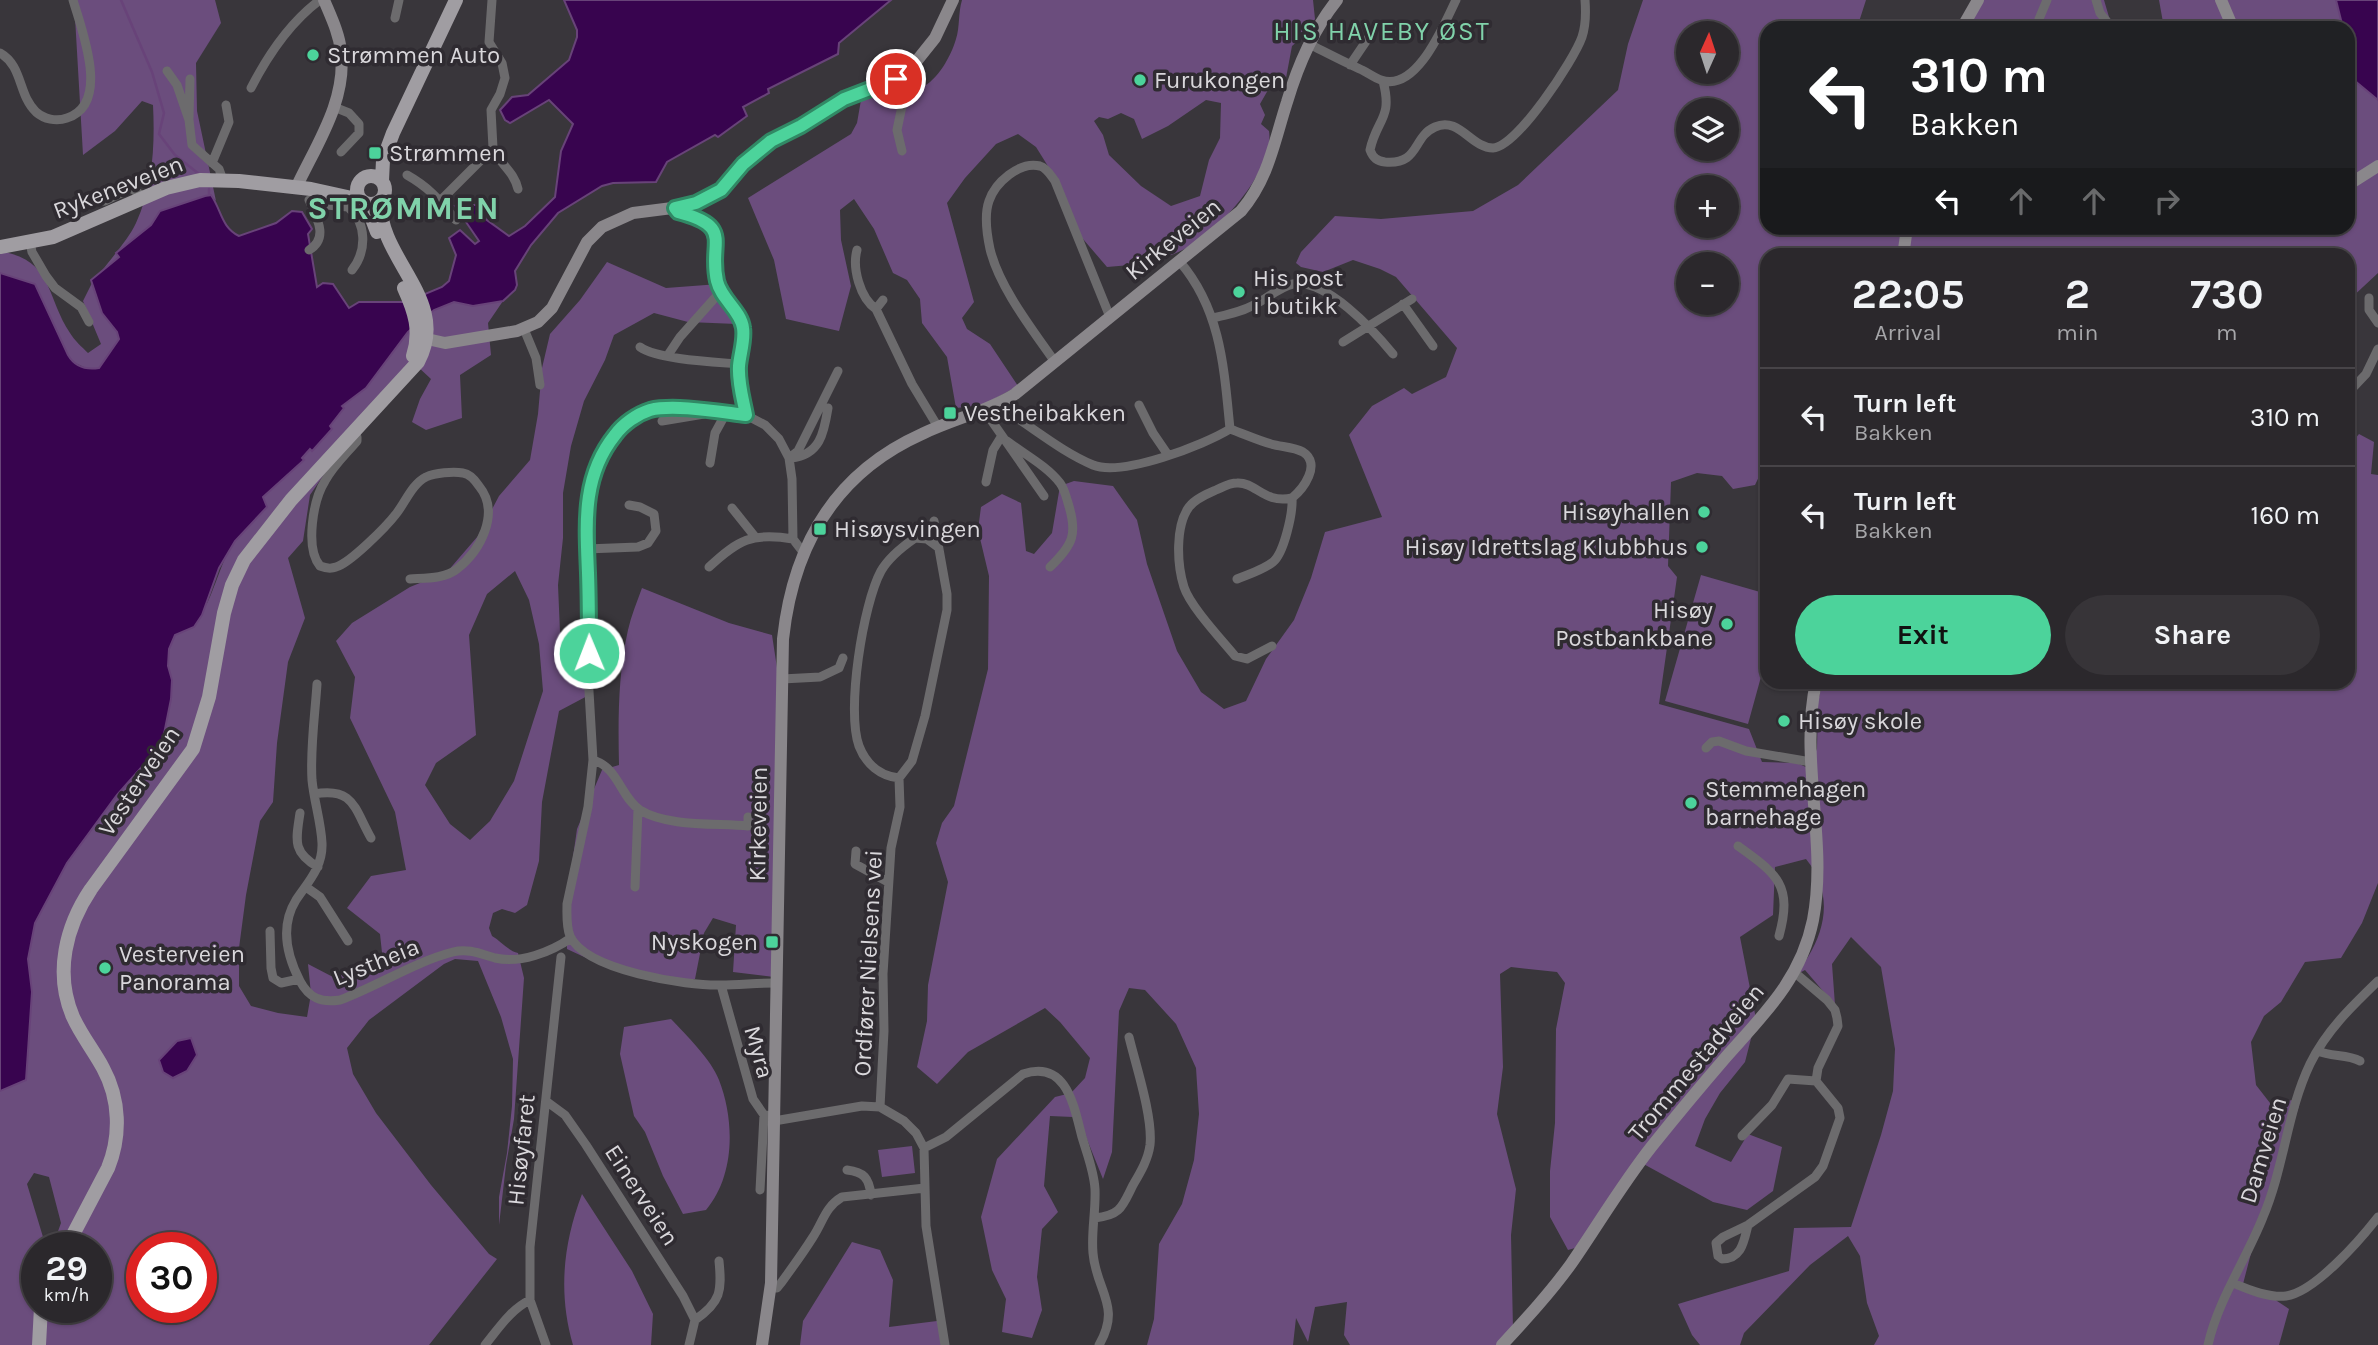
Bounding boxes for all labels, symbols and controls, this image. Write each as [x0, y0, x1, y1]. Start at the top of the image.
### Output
district label: HIS HAVEBY ØST [1273, 16, 1491, 47]
north arrow [1676, 21, 1740, 84]
map controls [1676, 21, 1739, 315]
place label: Strømmen Auto [327, 41, 500, 69]
marker: Strømmen Auto [305, 47, 321, 63]
text: 310 m [1910, 47, 2048, 104]
pin [866, 49, 926, 109]
icon: left [1795, 49, 1886, 140]
icon: arrive [877, 60, 915, 98]
place label: Furukongen [1154, 66, 1285, 94]
marker: Furukongen [1132, 72, 1148, 88]
button: layers [1676, 98, 1739, 161]
text: Bakken [1910, 106, 2019, 143]
place label: Strømmen [389, 139, 506, 167]
marker: Strømmen [367, 145, 383, 161]
street label: Rykeneveien [49, 149, 187, 225]
button: + [1676, 175, 1739, 238]
icon: left [1929, 182, 1967, 220]
icon: ahead [2002, 182, 2040, 220]
icon: ahead [2075, 182, 2113, 220]
icon: right [2148, 182, 2186, 220]
district label: STRØMMEN [307, 190, 501, 227]
street label: Kirkeveien [1120, 192, 1226, 286]
button: − [1676, 252, 1739, 315]
place label: His post i butikk [1253, 264, 1343, 320]
text: 22:05 [1851, 269, 1965, 319]
text: 2 [2065, 269, 2090, 319]
text: 730 [2190, 269, 2263, 319]
marker: His post i butikk [1231, 284, 1247, 300]
text: Arrival [1874, 319, 1942, 346]
text: min [2056, 319, 2098, 346]
text: m [2216, 319, 2237, 346]
text: Turn left [1854, 388, 1956, 419]
icon: left [1795, 398, 1833, 436]
place label: Vestheibakken [964, 399, 1126, 427]
text: 310 m [2250, 402, 2320, 433]
marker: Vestheibakken [942, 405, 958, 421]
text: Bakken [1854, 419, 1933, 446]
text: Turn left [1854, 486, 1956, 517]
icon: left [1795, 496, 1833, 534]
place label: Hisøyhallen [1562, 498, 1690, 526]
text: 160 m [2251, 500, 2320, 531]
marker: Hisøyhallen [1696, 504, 1712, 520]
place label: Hisøysvingen [834, 515, 981, 543]
text: Bakken [1854, 517, 1933, 544]
marker: Hisøysvingen [812, 521, 828, 537]
place label: Hisøy Idrettslag Klubbhus [1405, 533, 1688, 561]
marker: Hisøy Idrettslag Klubbhus [1694, 539, 1710, 555]
button: Exit [1795, 595, 2051, 675]
button: Share [2065, 595, 2320, 675]
place label: Hisøy Postbankbane [1555, 596, 1713, 652]
position arrow [552, 616, 626, 690]
marker: Hisøy Postbankbane [1719, 616, 1735, 632]
place label: Hisøy skole [1798, 707, 1922, 735]
marker: Hisøy skole [1776, 713, 1792, 729]
street label: Vesterveien [92, 721, 186, 841]
street label: Kirkeveien [743, 766, 773, 882]
place label: Stemmehagen barnehage [1705, 775, 1866, 831]
marker: Stemmehagen barnehage [1683, 795, 1699, 811]
street label: Ordfører Nielsens vei [848, 849, 888, 1077]
place label: Nyskogen [651, 928, 758, 956]
street label: Lystheia [329, 932, 423, 992]
marker: Nyskogen [764, 934, 780, 950]
place label: Vesterveien Panorama [119, 940, 245, 996]
marker: Vesterveien Panorama [97, 960, 113, 976]
street label: Trommestadveien [1622, 978, 1770, 1146]
street label: Myra [738, 1022, 780, 1082]
street label: Hisøyfaret [501, 1093, 541, 1207]
street label: Damveien [2234, 1093, 2292, 1207]
street label: Einerveien [599, 1139, 685, 1251]
speed limit sign: 30 [126, 1232, 217, 1323]
text: 29 [45, 1248, 88, 1289]
text: km/h [44, 1284, 89, 1306]

